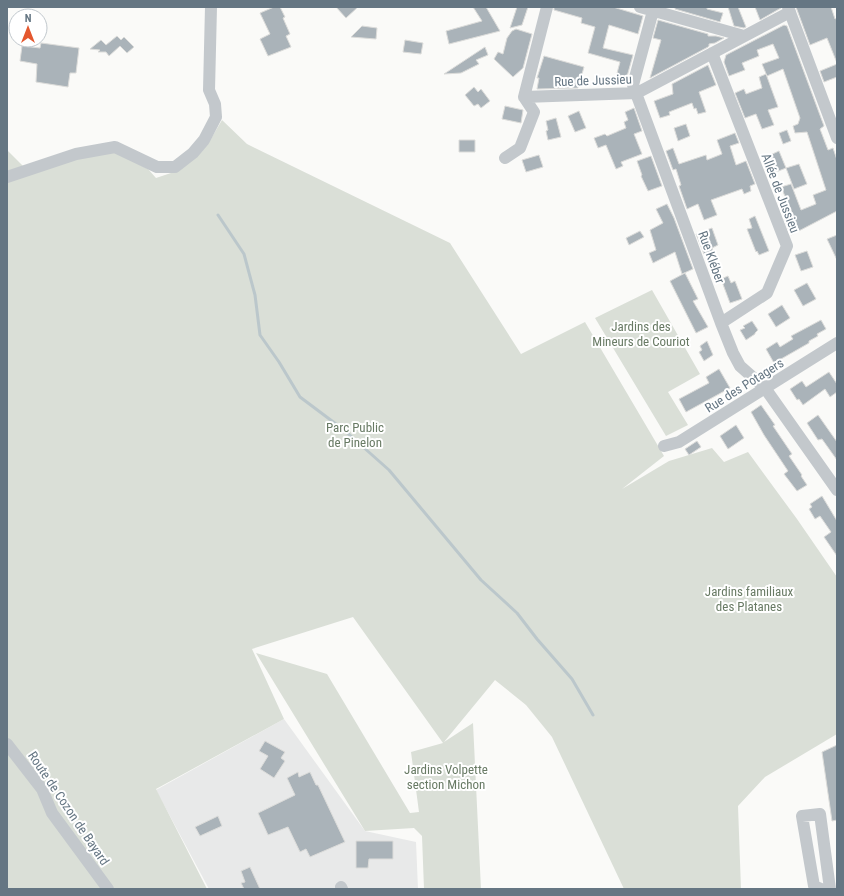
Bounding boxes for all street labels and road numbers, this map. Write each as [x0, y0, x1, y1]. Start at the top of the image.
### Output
street label: Rue de Jussieu [554, 72, 632, 89]
street label: Allée de Jussieu [758, 151, 803, 235]
street label: Rue Kléber [695, 229, 728, 286]
street label: Rue des Potagers [702, 355, 786, 416]
street label: Route de Cozon de Bayard [25, 749, 112, 868]

